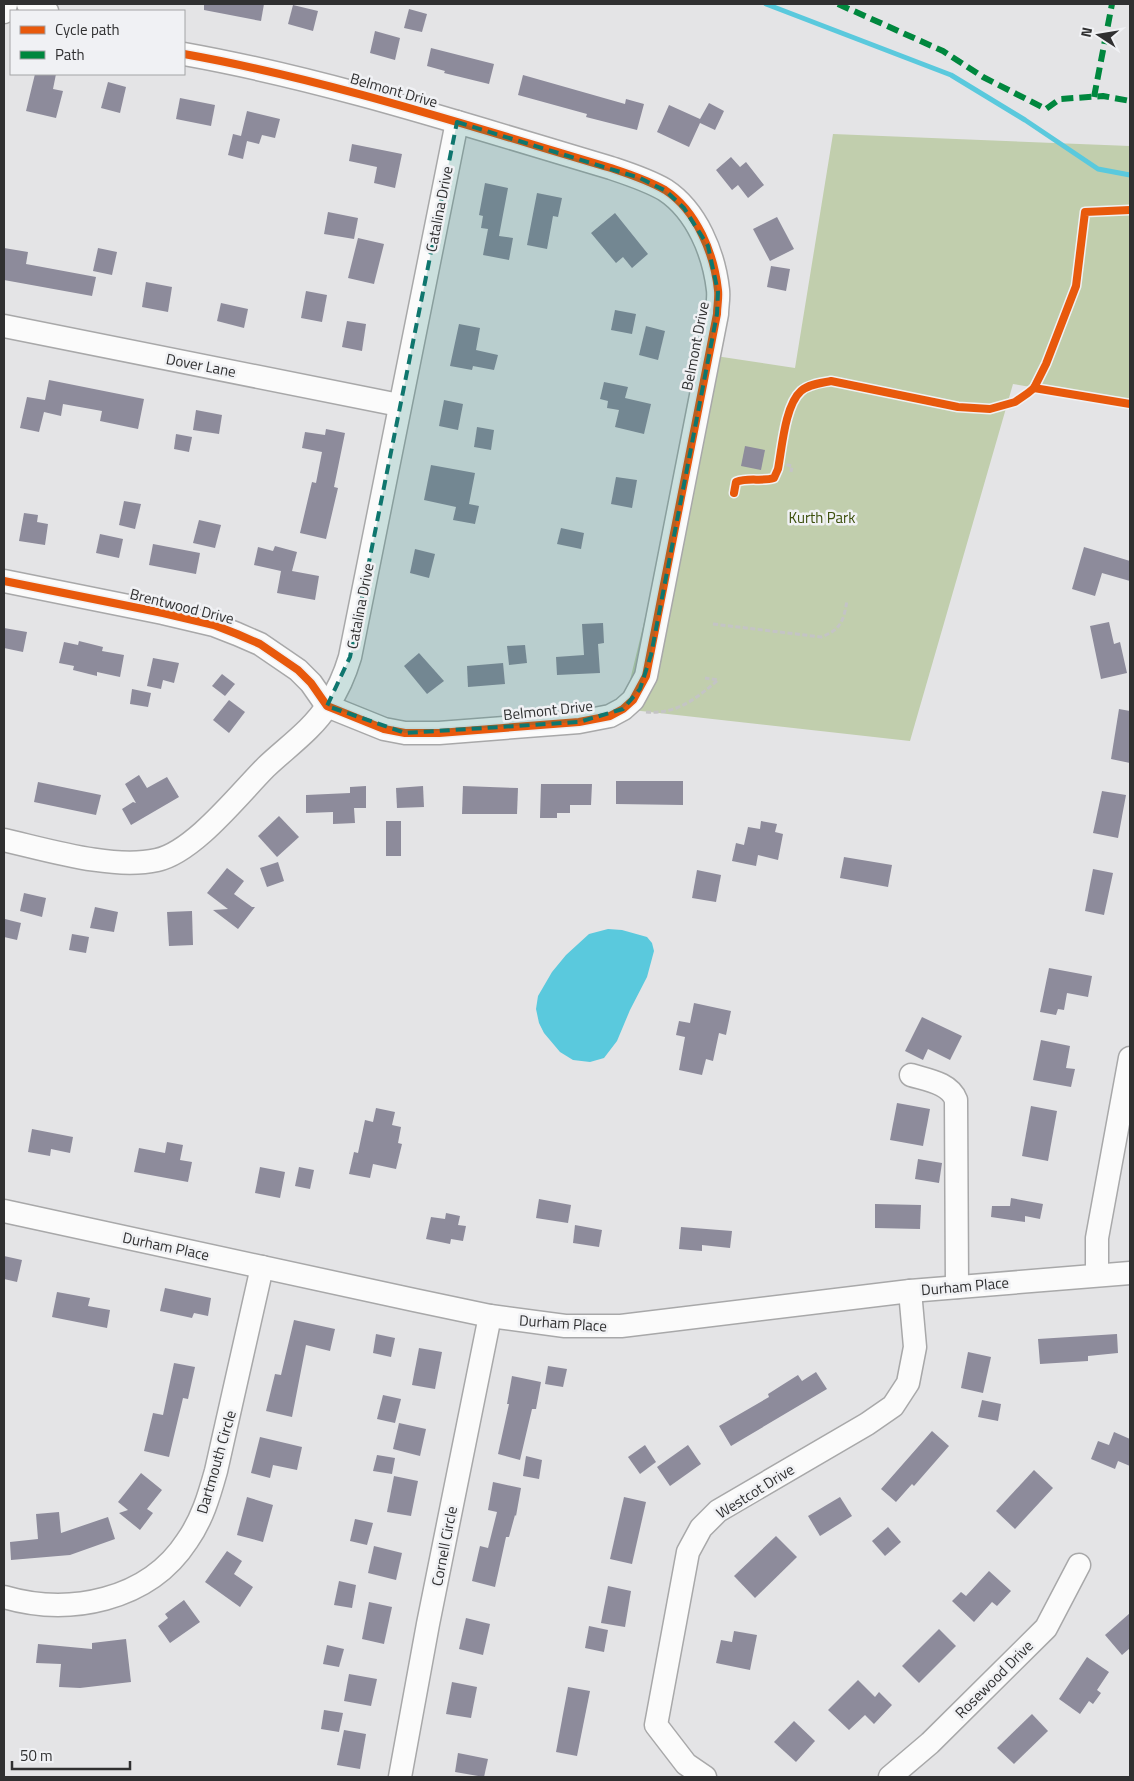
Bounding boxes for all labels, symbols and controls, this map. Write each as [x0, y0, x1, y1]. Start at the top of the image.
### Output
legend [10, 10, 185, 75]
north arrow [1074, 10, 1124, 60]
text: Cycle path [55, 18, 120, 41]
text: N [1075, 25, 1097, 39]
text: Path [55, 43, 85, 66]
street label: Belmont Drive [348, 67, 440, 113]
street label: Catalina Drive [419, 164, 459, 254]
street label: Belmont Drive [675, 300, 715, 392]
street label: Dover Lane [164, 347, 238, 383]
park label: Kurth Park [789, 506, 855, 529]
street label: Catalina Drive [340, 561, 380, 651]
street label: Brentwood Drive [128, 582, 236, 630]
street label: Belmont Drive [502, 694, 594, 726]
street label: Durham Place [121, 1226, 211, 1266]
street label: Durham Place [920, 1271, 1010, 1301]
street label: Durham Place [518, 1308, 608, 1338]
street label: Dartmouth Circle [190, 1408, 242, 1516]
street label: Westcot Drive [711, 1458, 799, 1524]
street label: Cornell Circle [425, 1504, 463, 1588]
street label: Rosewood Drive [950, 1635, 1038, 1723]
scale bar [12, 1738, 130, 1770]
text: 50 m [20, 1744, 53, 1767]

